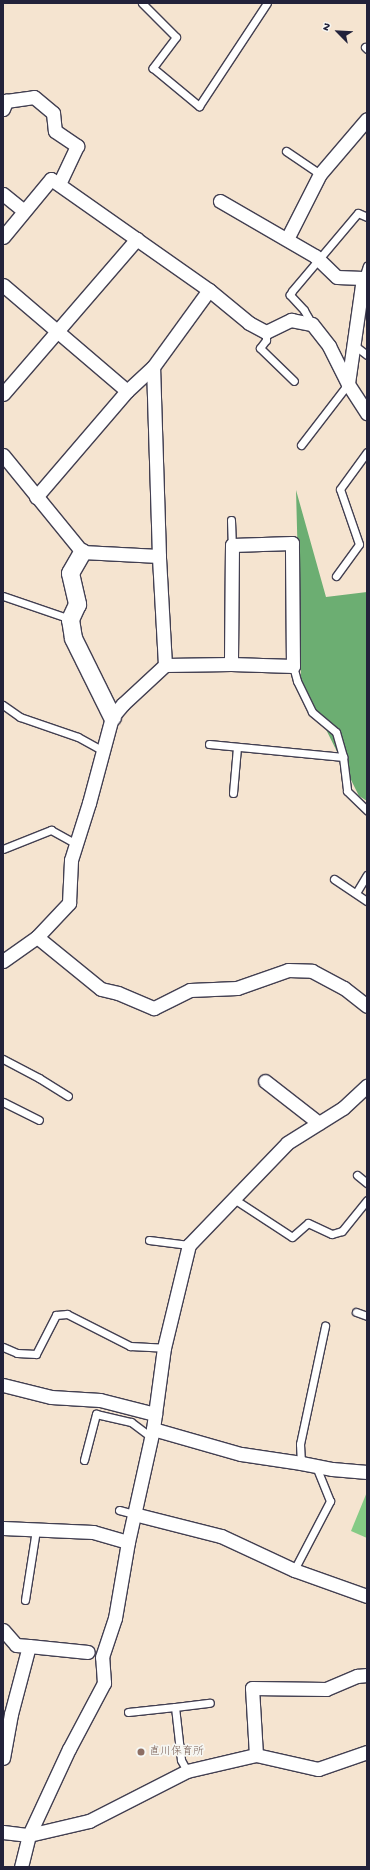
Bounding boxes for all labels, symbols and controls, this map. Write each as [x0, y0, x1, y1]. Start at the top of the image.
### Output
north arrow [318, 12, 358, 52]
text: N [320, 21, 334, 33]
place label: 直川保育所 [149, 1745, 204, 1759]
marker: 直川保育所 [136, 1747, 146, 1757]

